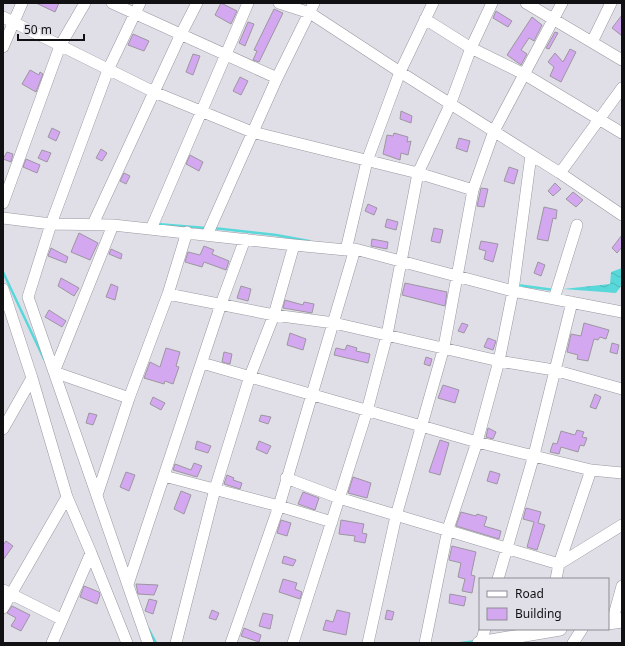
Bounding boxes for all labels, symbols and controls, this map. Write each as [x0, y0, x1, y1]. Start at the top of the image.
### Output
scale bar [18, 16, 84, 42]
text: 50 m [24, 21, 52, 38]
legend [479, 578, 609, 630]
text: Road [515, 585, 544, 602]
text: Building [515, 605, 562, 622]

